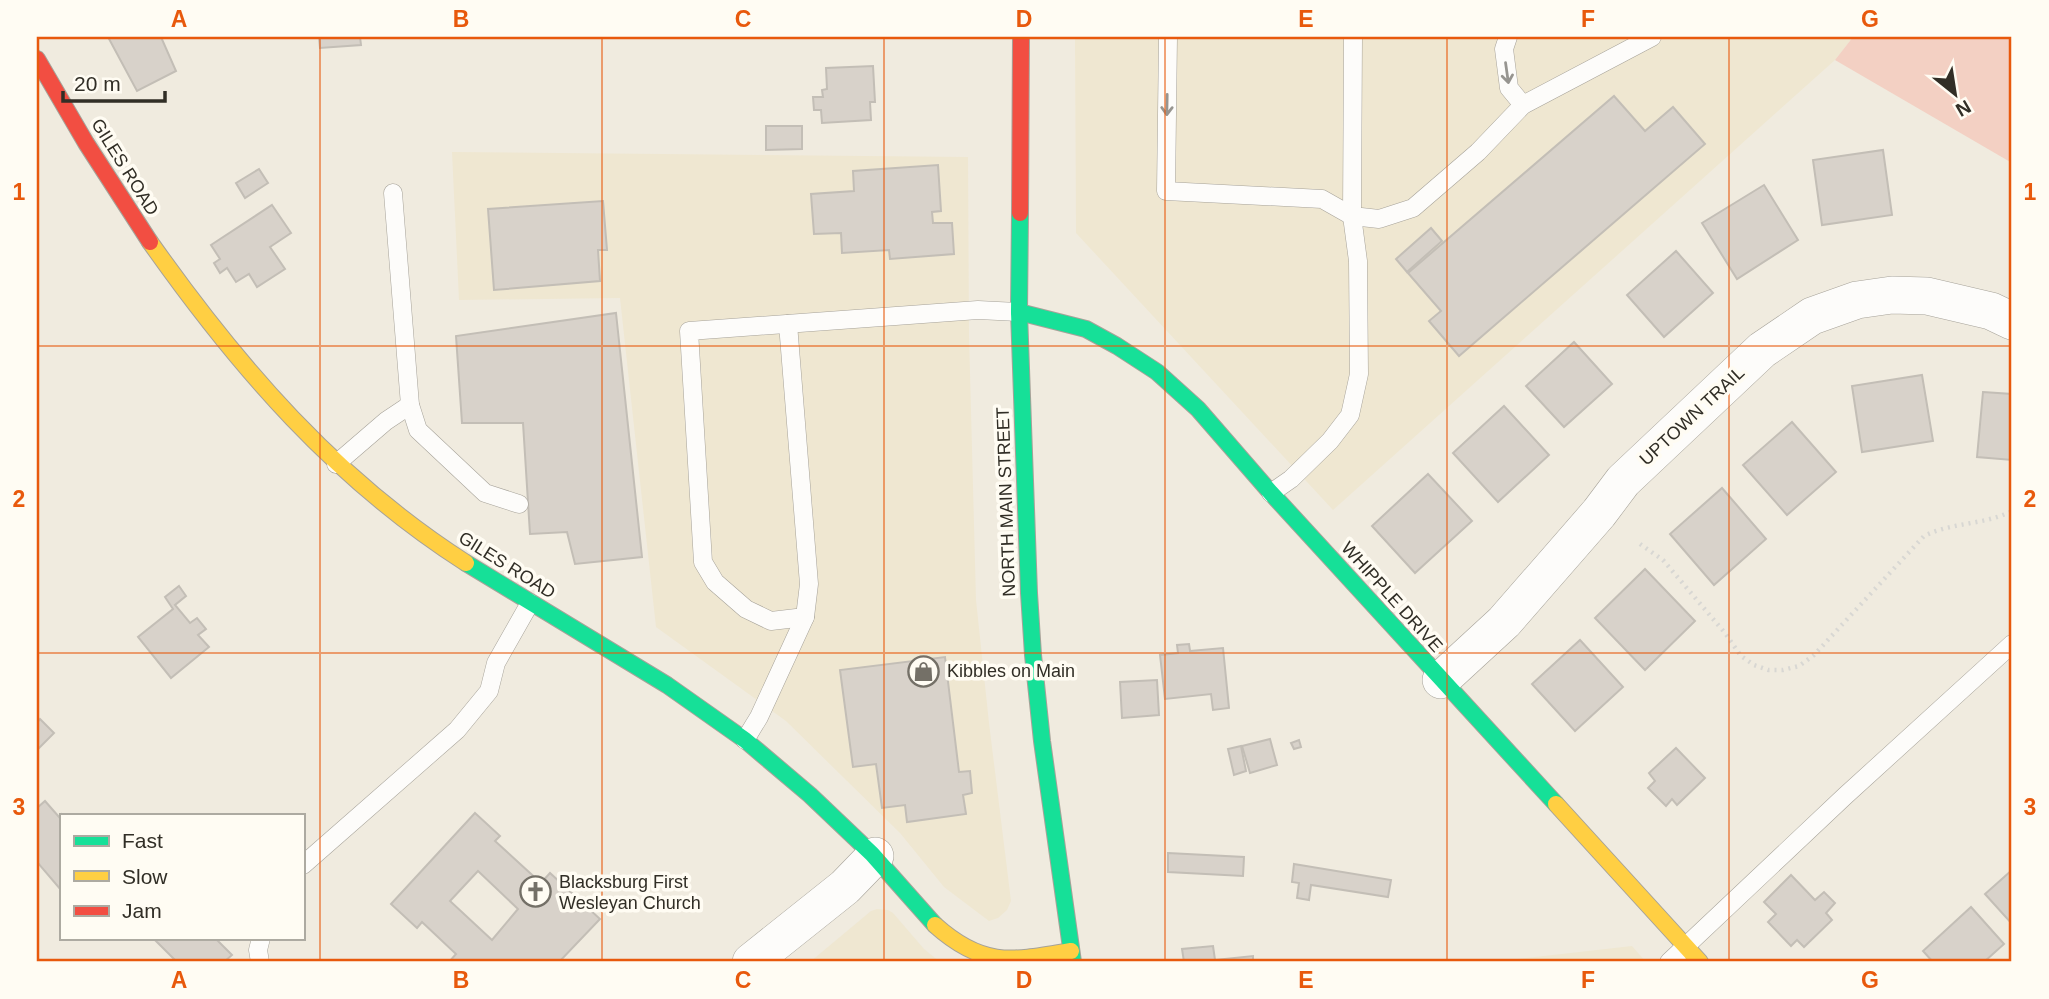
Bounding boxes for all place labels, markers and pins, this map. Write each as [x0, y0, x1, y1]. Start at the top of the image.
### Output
shop icon: Kibbles on Main [907, 654, 941, 688]
place label: Kibbles on Main [947, 661, 1075, 681]
place label: Blacksburg First Wesleyan Church [559, 872, 701, 913]
church icon: Blacksburg First Wesleyan Church [519, 875, 553, 909]

